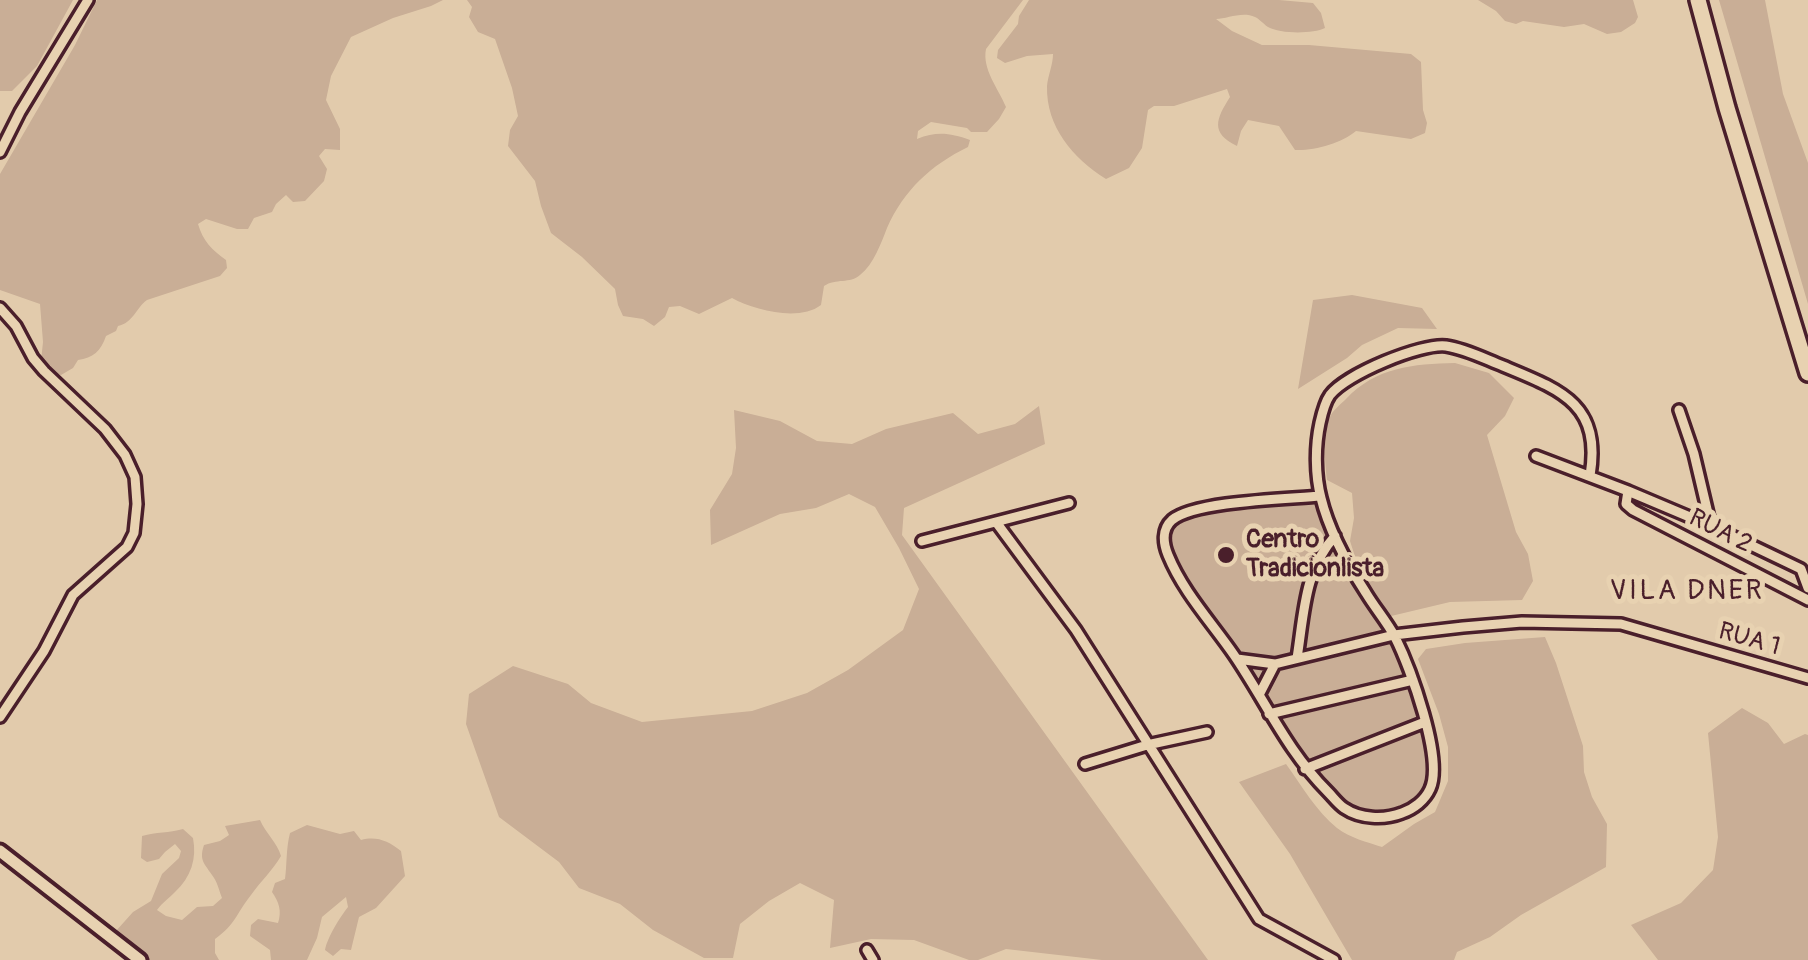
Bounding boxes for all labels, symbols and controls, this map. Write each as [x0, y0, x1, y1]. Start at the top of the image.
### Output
street label: RUA 2 [1683, 504, 1757, 560]
place label: Centro Tradicionlista [1246, 526, 1384, 585]
marker: Centro Tradicionlista [1215, 544, 1237, 566]
district label: VILA DNER [1610, 575, 1764, 609]
street label: RUA 1 [1715, 617, 1783, 663]

